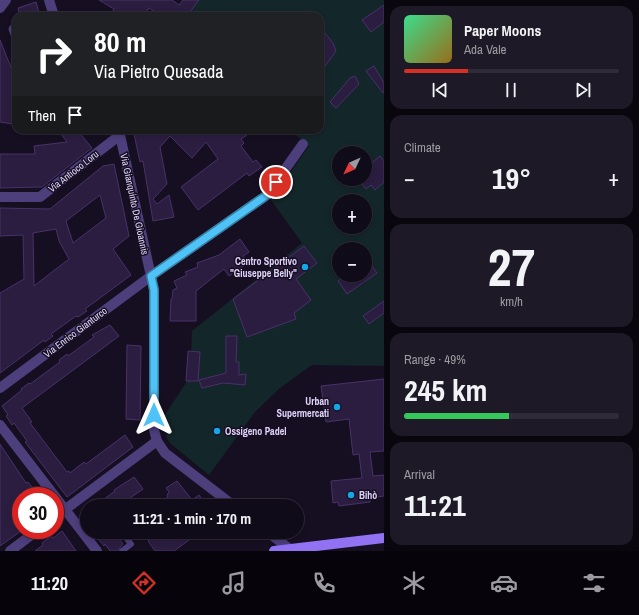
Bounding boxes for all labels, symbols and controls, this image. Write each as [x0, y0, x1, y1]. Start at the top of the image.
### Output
text: Paper Moons [464, 20, 541, 41]
text: 80 m [94, 23, 146, 61]
icon: right [28, 28, 80, 80]
text: Ada Vale [464, 41, 506, 58]
text: Via Pietro Quesada [94, 59, 223, 84]
icon: previous [429, 79, 451, 101]
icon: pause [500, 79, 522, 101]
icon: next [572, 79, 594, 101]
icon: arrive [64, 104, 86, 126]
text: Then [28, 105, 56, 126]
text: Climate [404, 139, 441, 156]
north arrow [332, 146, 372, 186]
map controls [332, 146, 372, 282]
street label: Via Antioco Loru [45, 148, 101, 195]
street label: Via Gianquinto De Gioannis [117, 152, 152, 256]
text: 19° [492, 158, 531, 198]
text: − [404, 163, 415, 193]
text: + [608, 163, 619, 193]
pin [259, 165, 293, 199]
icon: arrive [265, 171, 287, 193]
button: + [332, 194, 372, 234]
text: 27 [488, 232, 535, 302]
button: − [332, 242, 372, 282]
place label: Centro Sportivo "Giuseppe Belly" [230, 255, 297, 280]
marker: Centro Sportivo "Giuseppe Belly" [300, 262, 310, 272]
text: km/h [500, 293, 523, 310]
street label: Via Enrico Gianturco [41, 304, 110, 361]
text: Range · 49% [404, 351, 466, 368]
text: 245 km [404, 370, 487, 410]
position arrow [133, 394, 175, 436]
place label: Urban Supermercati [277, 395, 329, 420]
marker: Urban Supermercati [332, 402, 342, 412]
place label: Ossigeno Padel [225, 425, 287, 438]
marker: Ossigeno Padel [212, 426, 222, 436]
text: Arrival [404, 466, 435, 483]
text: 11:21 [404, 485, 466, 525]
speed limit sign: 30 [12, 487, 64, 539]
place label: Bihò [359, 489, 377, 502]
marker: Bihò [346, 490, 356, 500]
text: 11:21 · 1 min · 170 m [133, 508, 251, 529]
icon: directions [130, 569, 158, 597]
icon: music [220, 569, 248, 597]
icon: phone [310, 569, 338, 597]
icon: climate [400, 569, 428, 597]
icon: car [490, 569, 518, 597]
icon: filters [580, 569, 608, 597]
text: 11:20 [31, 571, 68, 596]

